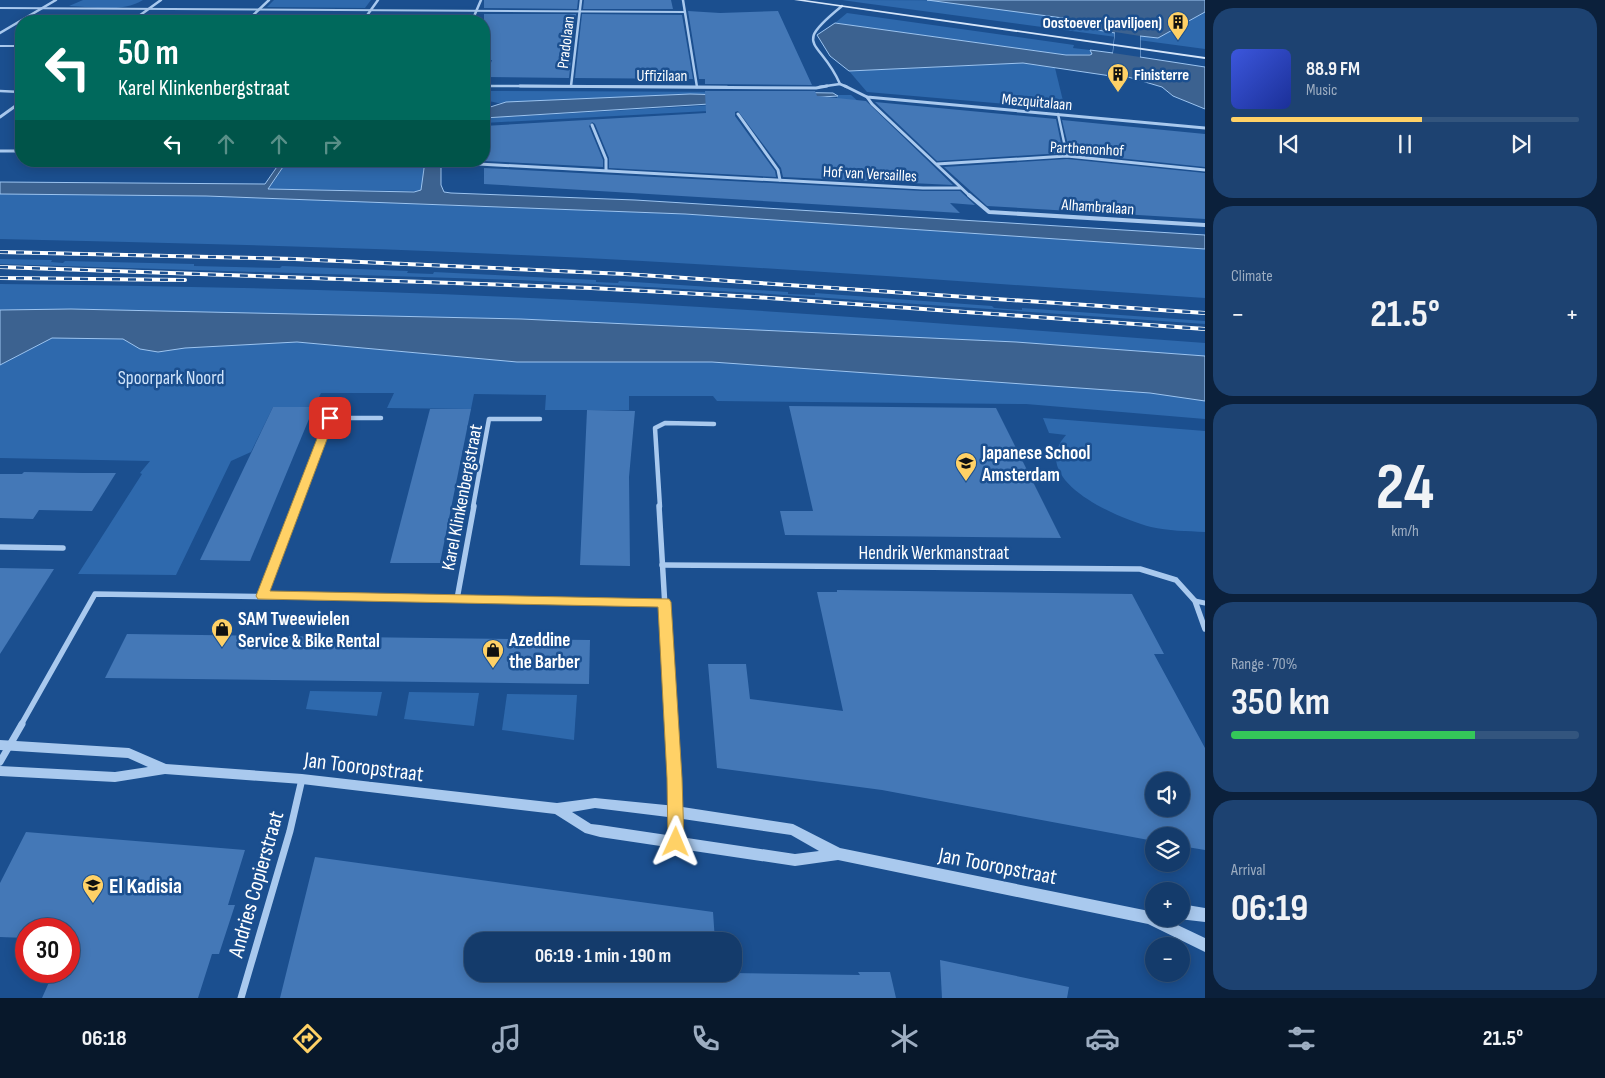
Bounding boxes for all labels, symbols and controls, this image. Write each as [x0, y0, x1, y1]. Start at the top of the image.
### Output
building icon: Oostoever (paviljoen) [1166, 10, 1190, 41]
place label: Oostoever (paviljoen) [1043, 14, 1162, 33]
street label: Pradolaan [554, 15, 579, 70]
text: 50 m [118, 32, 179, 75]
icon: left [35, 35, 100, 100]
text: 88.9 FM [1306, 58, 1360, 81]
building icon: Finisterre [1106, 62, 1130, 93]
place label: Finisterre [1134, 66, 1189, 85]
street label: Uffizilaan [637, 67, 687, 86]
text: Karel Klinkenbergstraat [118, 75, 290, 102]
text: Music [1306, 81, 1337, 100]
street label: Mezquitalaan [1001, 90, 1073, 115]
icon: left [159, 130, 187, 158]
icon: ahead [212, 130, 240, 158]
icon: ahead [265, 130, 293, 158]
icon: right [318, 130, 346, 158]
icon: previous [1275, 130, 1303, 158]
icon: pause [1391, 130, 1419, 158]
icon: next [1507, 130, 1535, 158]
street label: Parthenonhof [1049, 138, 1125, 161]
street label: Hof van Versailles [823, 163, 918, 186]
street label: Alhambralaan [1060, 195, 1135, 220]
text: Climate [1231, 267, 1273, 286]
text: 21.5° [1370, 292, 1440, 337]
text: − [1231, 298, 1245, 331]
text: + [1565, 298, 1579, 331]
park label: Spoorpark Noord [118, 367, 224, 390]
pin [309, 397, 351, 439]
icon: arrive [316, 404, 344, 432]
street label: Karel Klinkenbergstraat [437, 422, 488, 572]
place label: Japanese School Amsterdam [981, 442, 1090, 487]
text: 24 [1376, 450, 1434, 528]
school or university icon: Japanese School Amsterdam [954, 451, 978, 482]
text: km/h [1391, 522, 1419, 541]
street label: Hendrik Werkmanstraat [859, 542, 1010, 565]
place label: SAM Tweewielen Service & Bike Rental [238, 608, 380, 653]
shop icon: SAM Tweewielen Service & Bike Rental [210, 617, 234, 648]
place label: Azeddine the Barber [508, 629, 580, 674]
shop icon: Azeddine the Barber [481, 638, 505, 669]
text: Range · 70% [1231, 655, 1297, 674]
text: 350 km [1231, 680, 1330, 725]
street label: Jan Tooropstraat [302, 747, 425, 788]
map controls [1145, 772, 1190, 982]
button: sound [1145, 772, 1190, 817]
street label: Andries Copierstraat [222, 808, 290, 962]
position arrow [649, 815, 701, 867]
button: layers [1145, 827, 1190, 872]
street label: Jan Tooropstraat [935, 842, 1059, 891]
text: Arrival [1231, 861, 1265, 880]
school or university icon: El Kadisia [81, 873, 105, 904]
place label: El Kadisia [109, 873, 182, 900]
button: + [1145, 882, 1190, 927]
text: 06:19 [1231, 886, 1308, 931]
speed limit sign: 30 [15, 918, 80, 983]
button: − [1145, 937, 1190, 982]
text: 06:19 · 1 min · 190 m [535, 945, 671, 968]
icon: directions [290, 1021, 325, 1056]
icon: music [489, 1021, 524, 1056]
icon: phone [688, 1021, 723, 1056]
icon: climate [887, 1021, 922, 1056]
icon: car [1085, 1021, 1120, 1056]
icon: filters [1284, 1021, 1319, 1056]
text: 06:18 [82, 1025, 127, 1052]
text: 21.5° [1483, 1025, 1523, 1052]

